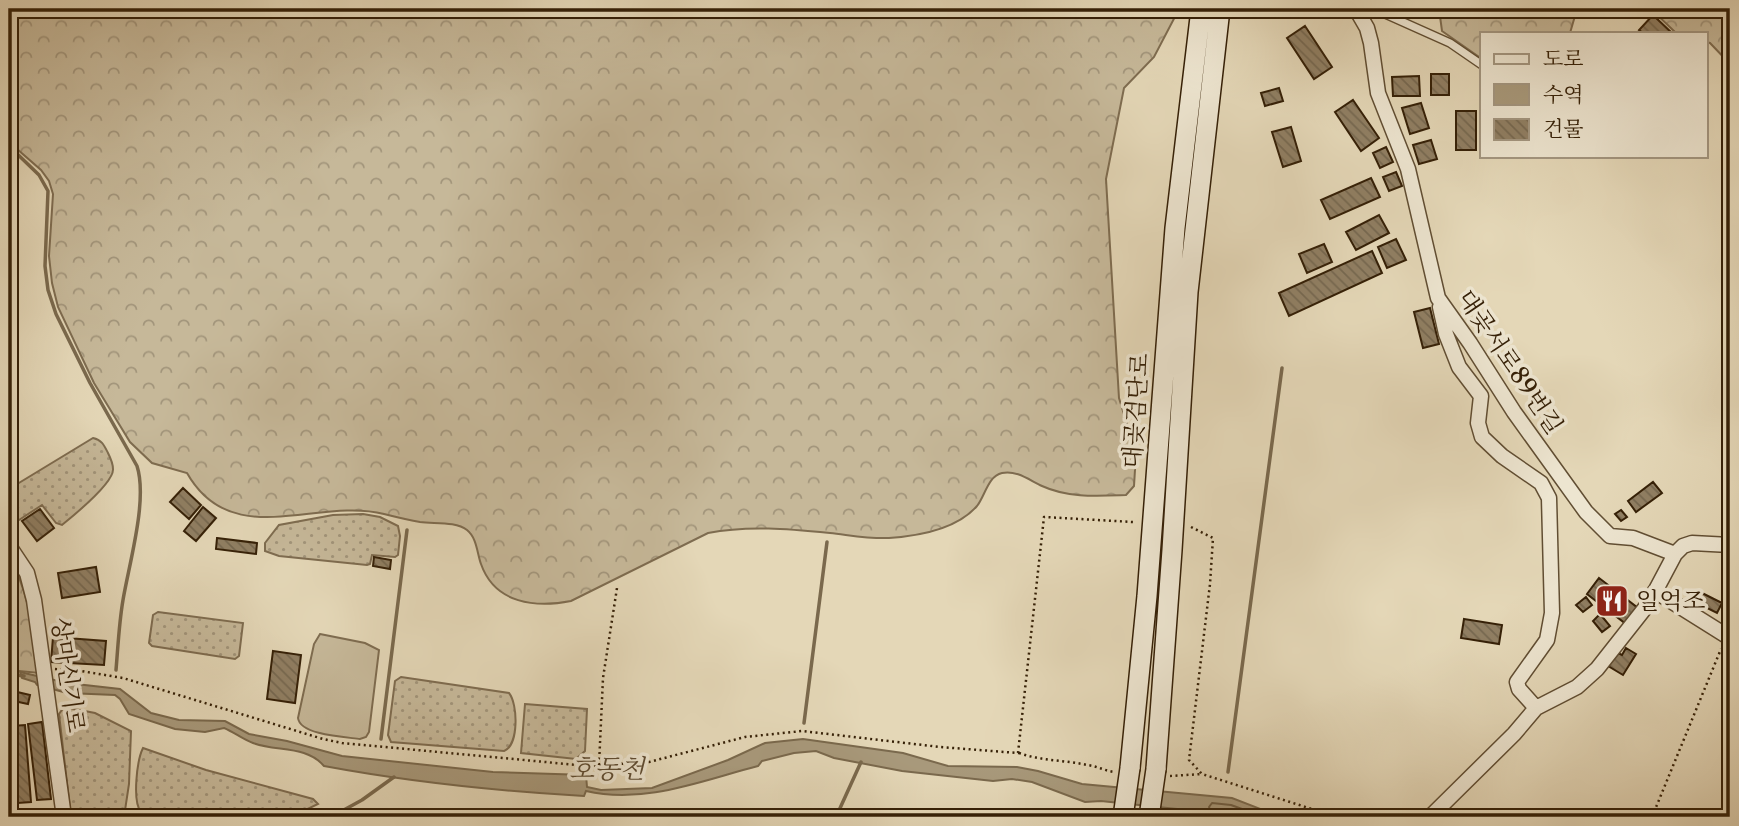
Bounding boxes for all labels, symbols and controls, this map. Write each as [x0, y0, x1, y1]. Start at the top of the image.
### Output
legend [1480, 32, 1708, 158]
text: 도로 [1543, 46, 1584, 71]
text: 수역 [1543, 82, 1584, 107]
text: 건물 [1543, 116, 1584, 141]
street label: 대곶서로89번길 [1452, 284, 1569, 439]
street label: 대곶검단로 [1117, 352, 1154, 470]
restaurant icon: 일억조 [1593, 582, 1631, 620]
place label: 일억조 [1636, 586, 1706, 615]
street label: 상마신기로 [46, 616, 91, 734]
water label: 호동천 [569, 753, 647, 785]

